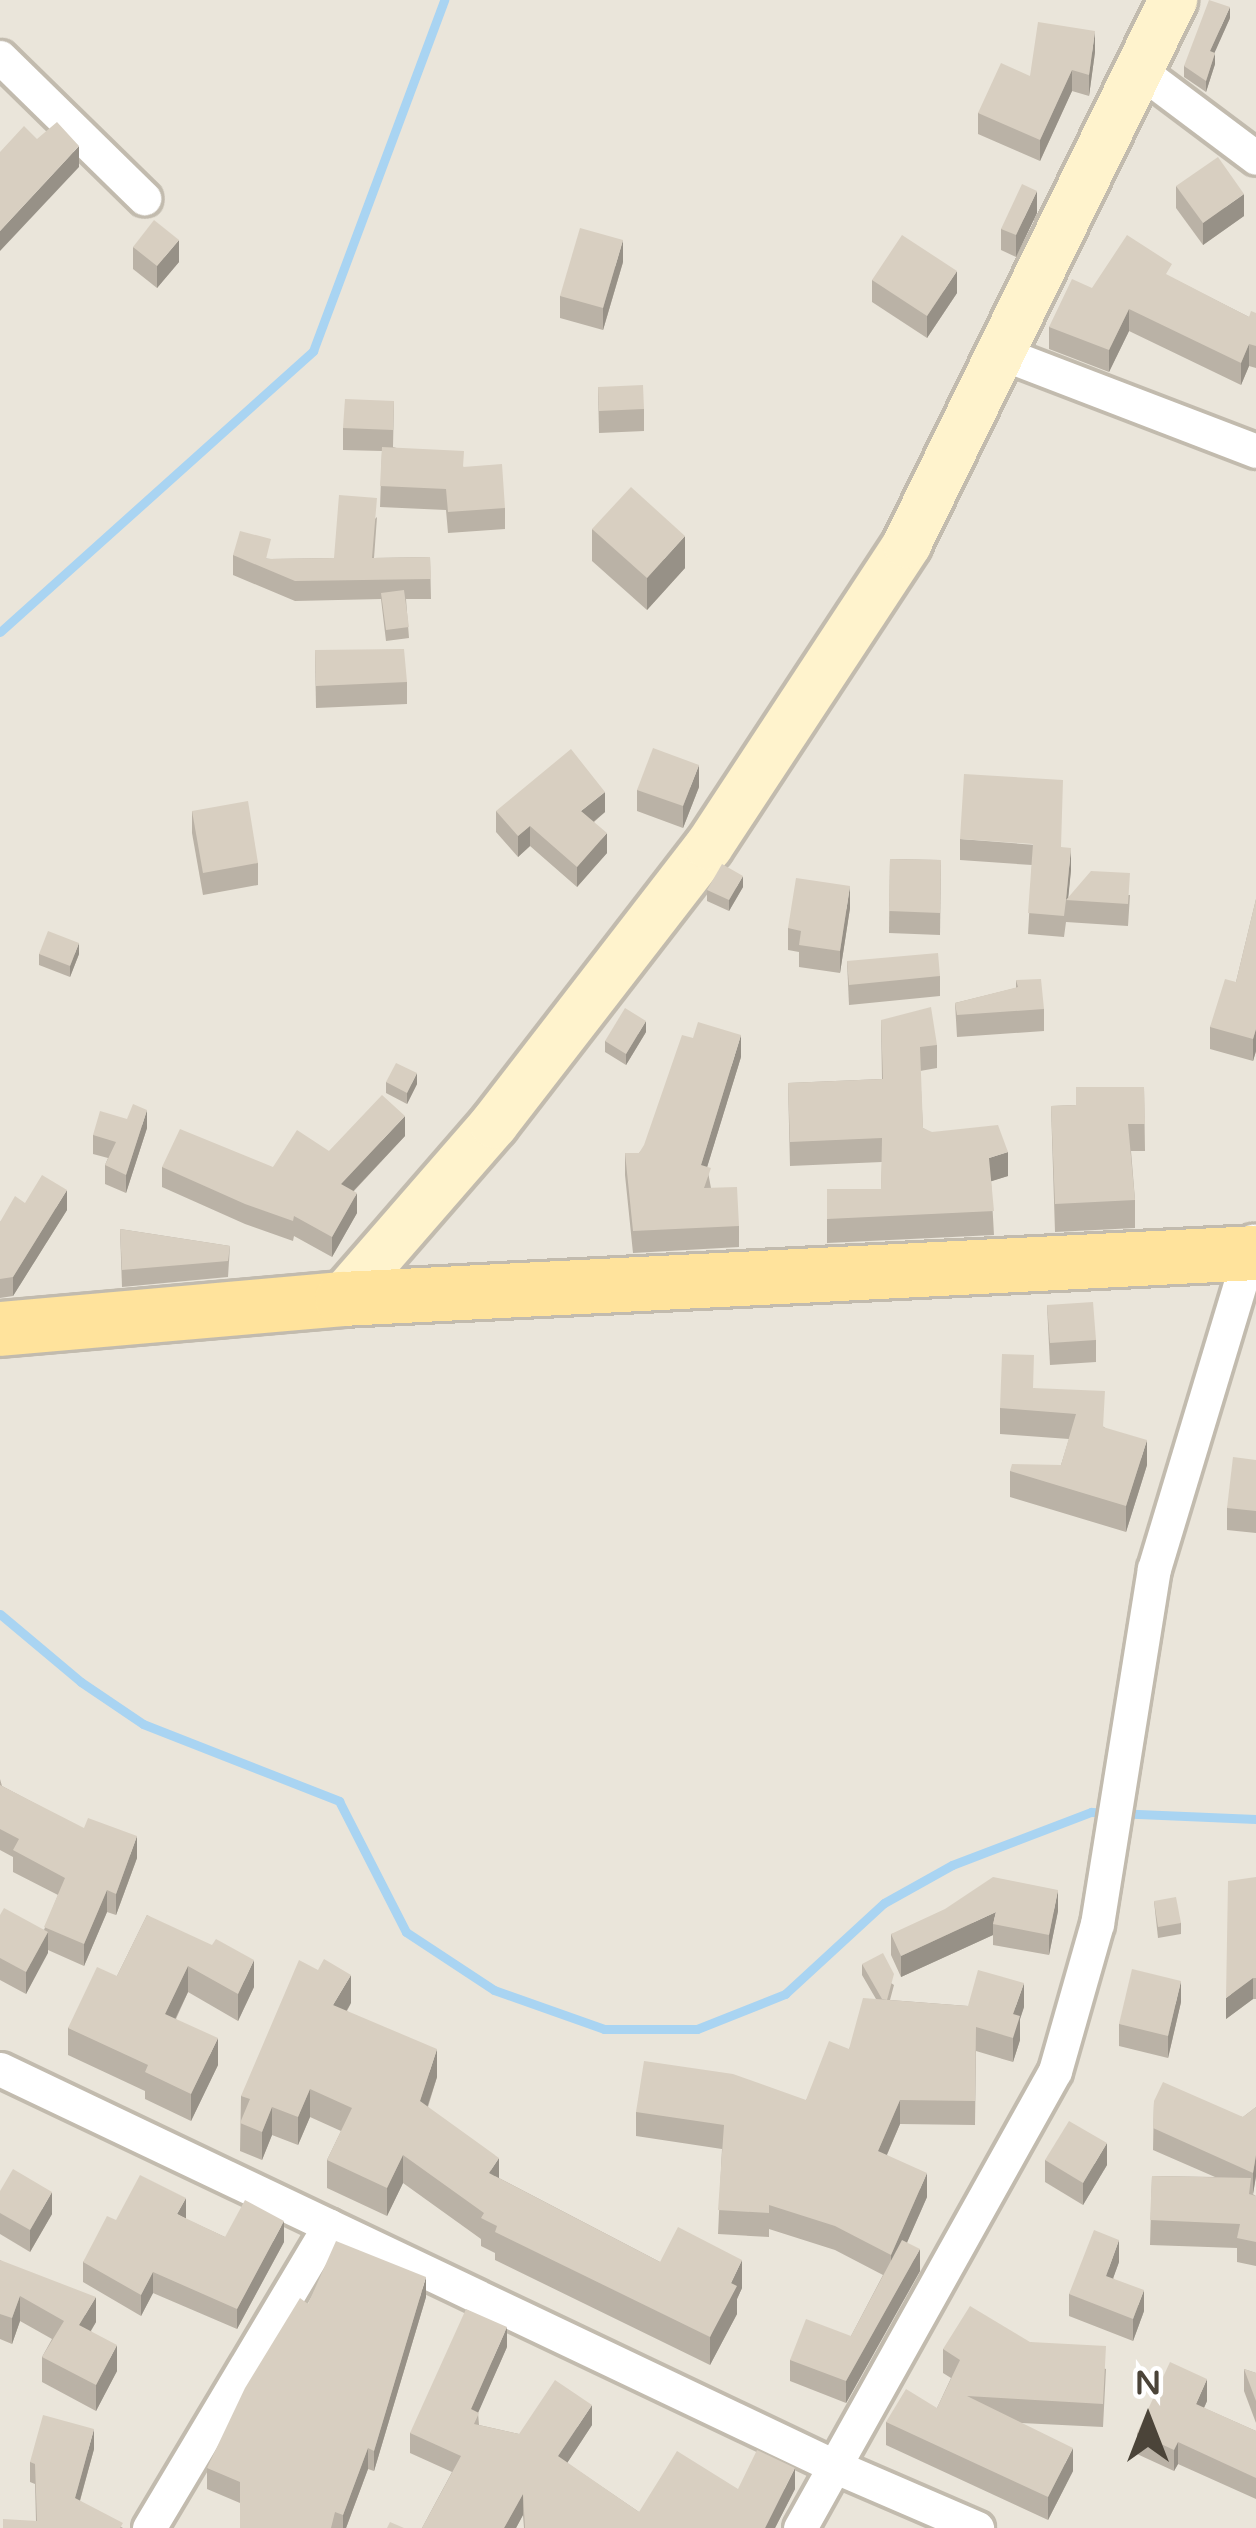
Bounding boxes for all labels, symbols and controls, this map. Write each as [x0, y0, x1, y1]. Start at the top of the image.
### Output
north arrow [1088, 2360, 1208, 2480]
text: N [1135, 2364, 1161, 2403]

